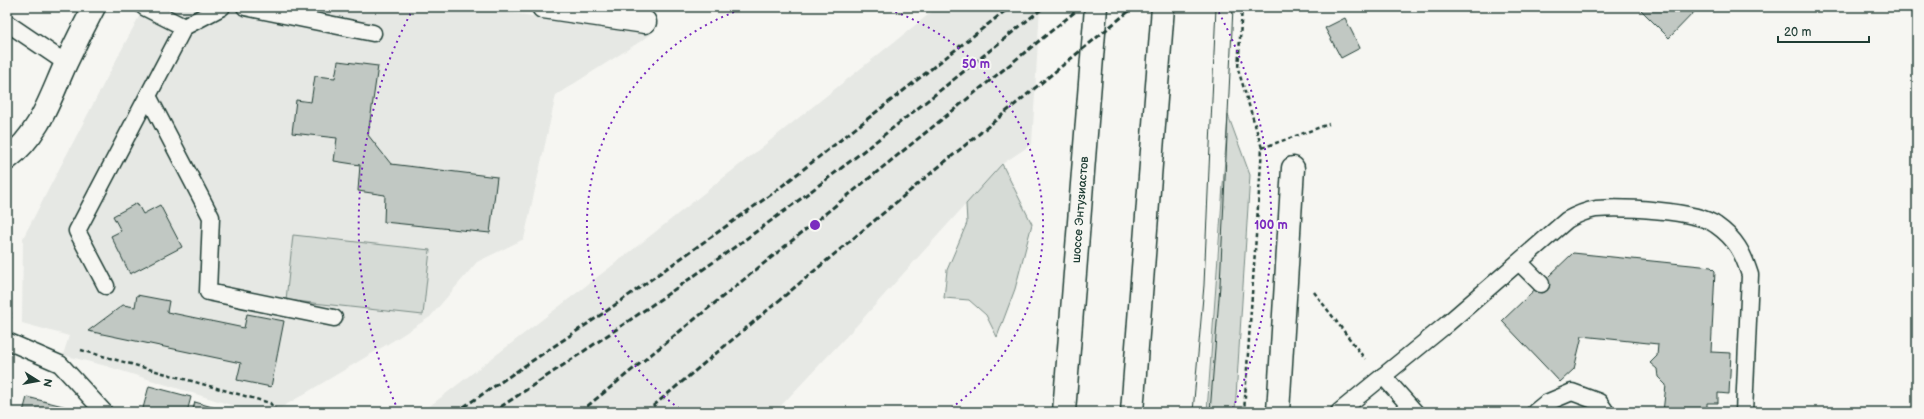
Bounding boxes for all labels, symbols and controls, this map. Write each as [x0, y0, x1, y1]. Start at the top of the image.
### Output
scale bar [1778, 18, 1869, 44]
text: 20 m [1784, 25, 1811, 40]
text: 50 m [962, 57, 990, 72]
street label: шоссе Энтузиастов [1069, 155, 1092, 263]
centre of rings [808, 218, 822, 232]
text: 100 m [1254, 218, 1288, 233]
north arrow [18, 361, 58, 401]
text: N [40, 378, 54, 388]

